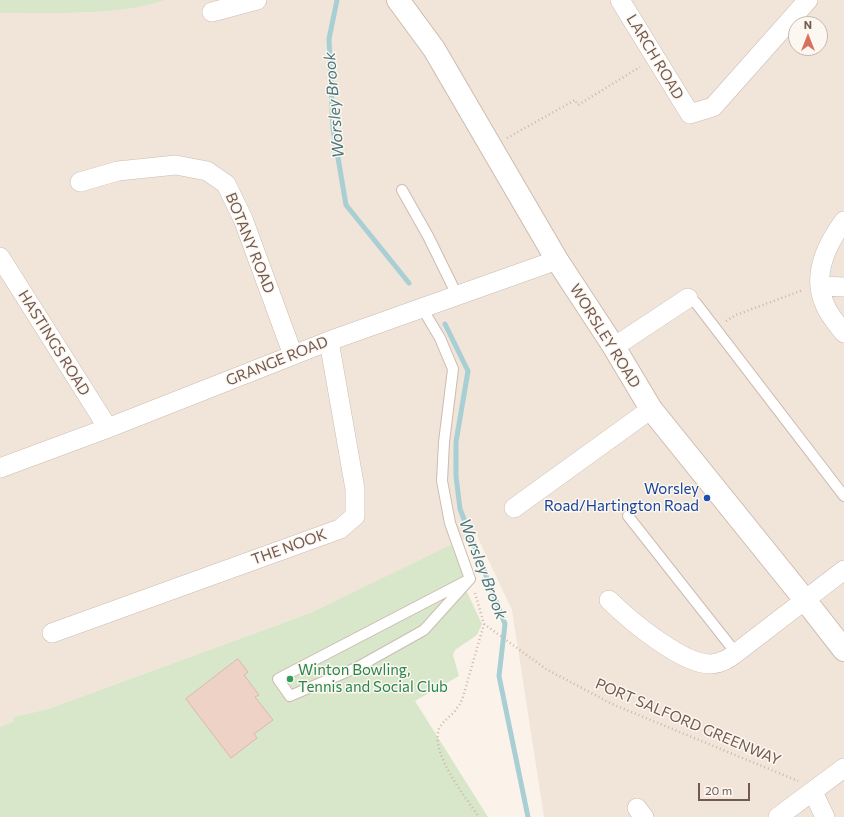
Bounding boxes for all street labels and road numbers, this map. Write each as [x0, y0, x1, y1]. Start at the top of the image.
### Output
street label: LARCH ROAD [623, 11, 687, 103]
street label: BOTANY ROAD [222, 190, 278, 296]
street label: WORSLEY ROAD [566, 281, 644, 391]
street label: HASTINGS ROAD [14, 287, 94, 399]
street label: GRANGE ROAD [223, 332, 331, 390]
street label: THE NOOK [249, 525, 329, 569]
street label: PORT SALFORD GREENWAY [593, 675, 783, 769]

